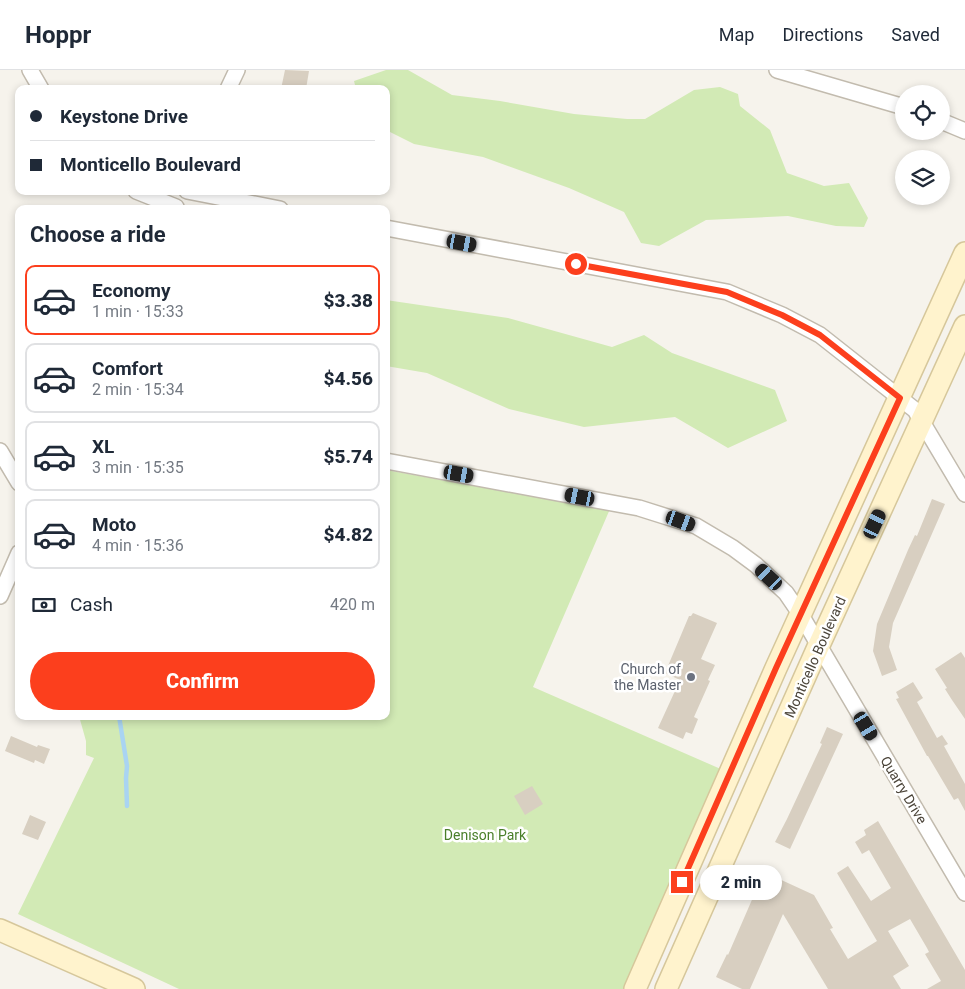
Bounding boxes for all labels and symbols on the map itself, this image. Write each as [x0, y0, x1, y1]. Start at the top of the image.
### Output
car [445, 233, 478, 253]
route start [565, 253, 587, 275]
car [442, 464, 475, 484]
car [563, 487, 596, 507]
car [861, 507, 888, 541]
car [664, 509, 697, 533]
car [752, 561, 785, 593]
street label: Monticello Boulevard [781, 594, 849, 720]
place label: Church of the Master [614, 661, 681, 693]
marker: Church of the Master [685, 671, 697, 683]
car [851, 709, 880, 743]
street label: Quarry Drive [878, 753, 930, 827]
park label: Denison Park [444, 827, 527, 843]
callout: 2 min [700, 864, 782, 900]
route end [671, 871, 693, 893]

